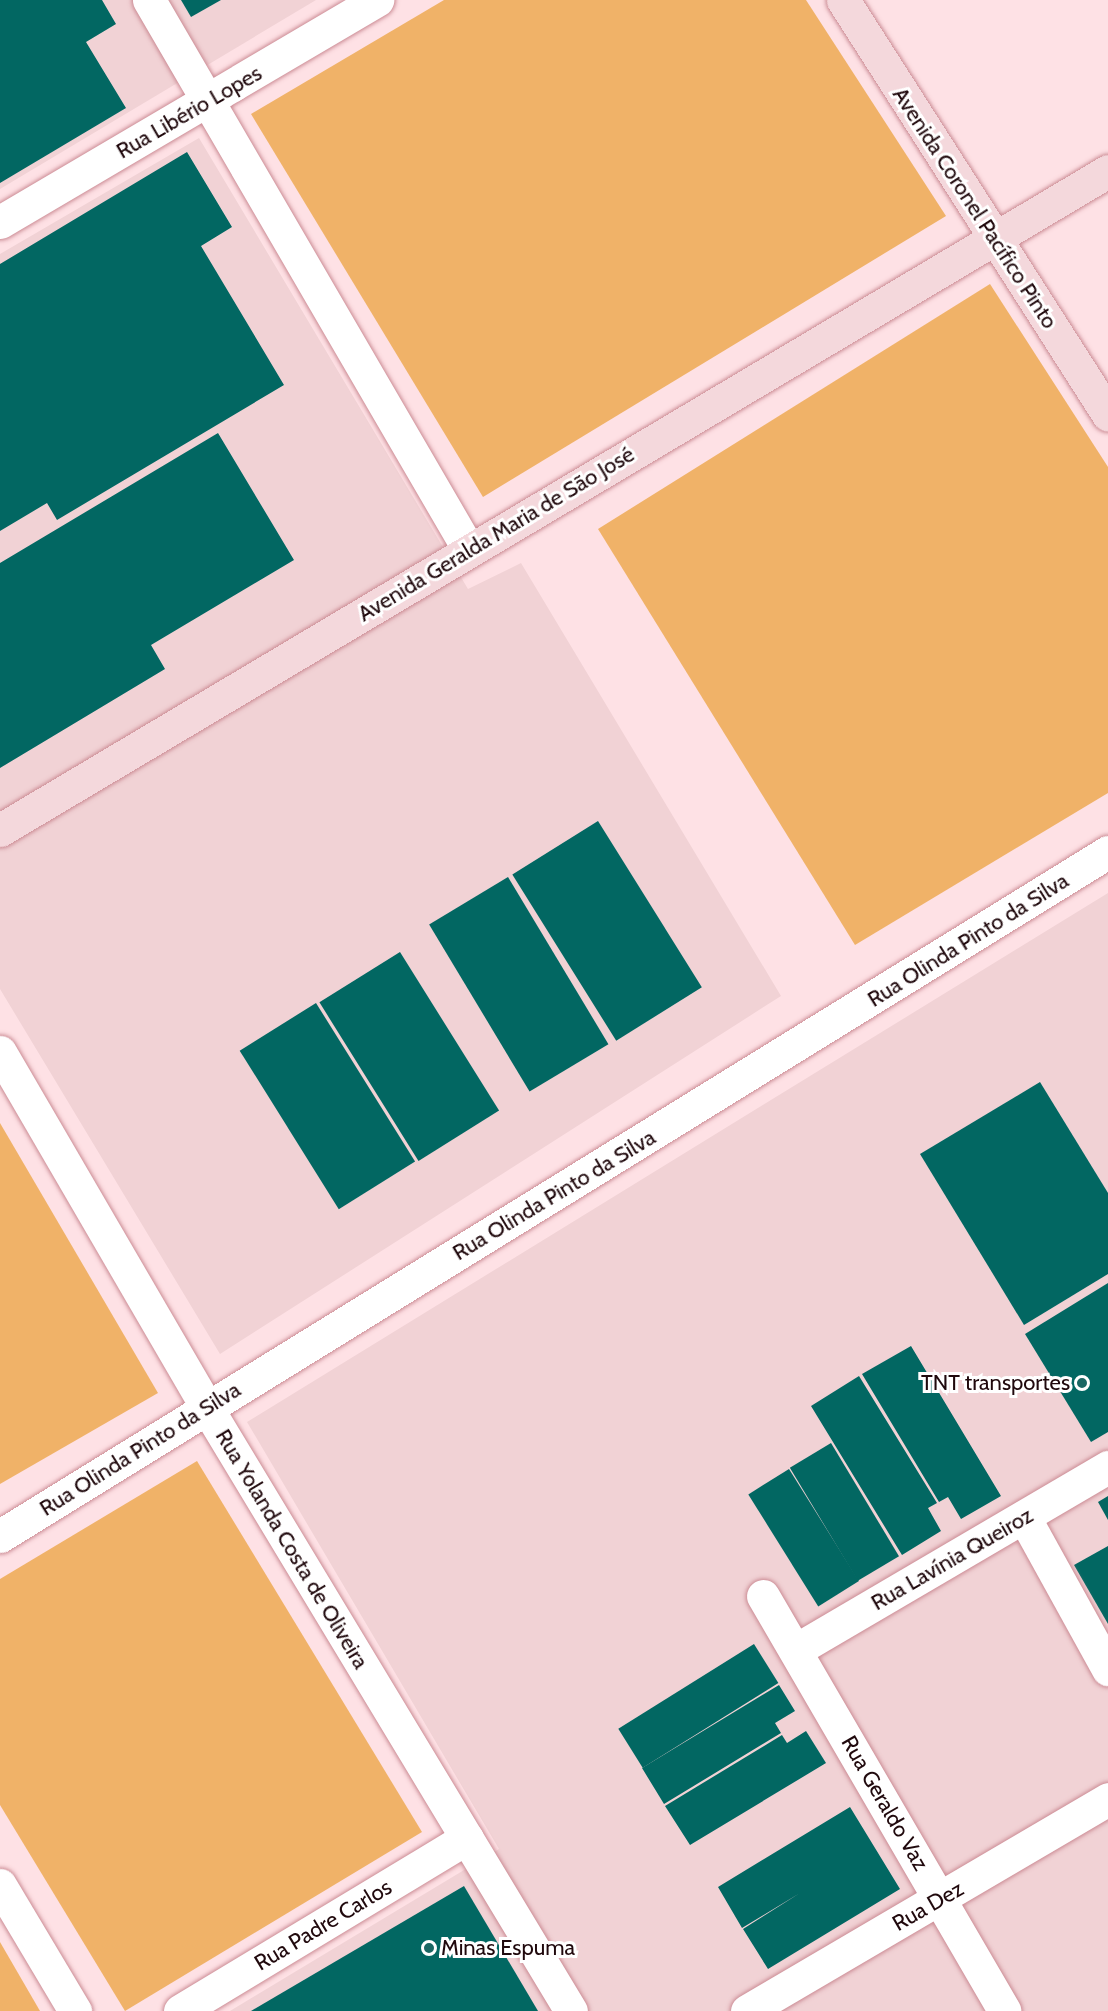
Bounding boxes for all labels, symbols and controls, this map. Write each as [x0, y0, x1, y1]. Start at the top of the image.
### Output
street label: Rua Libério Lopes [112, 60, 266, 164]
street label: Avenida Coronel Pacífico Pinto [887, 82, 1063, 334]
street label: Avenida Geralda Maria de São José [353, 441, 639, 627]
street label: Rua Olinda Pinto da Silva [863, 867, 1073, 1013]
street label: Rua Olinda Pinto da Silva [448, 1124, 660, 1266]
place label: TNT transportes [921, 1370, 1070, 1396]
street label: Rua Olinda Pinto da Silva [35, 1376, 245, 1522]
marker: TNT transportes [1075, 1376, 1089, 1390]
street label: Rua Yolanda Costa de Oliveira [210, 1424, 374, 1674]
street label: Rua Lavínia Queiroz [866, 1502, 1038, 1616]
street label: Rua Geraldo Vaz [836, 1731, 934, 1875]
street label: Rua Padre Carlos [250, 1874, 396, 1976]
street label: Rua Dez [888, 1875, 968, 1937]
place label: Minas Espuma [441, 1935, 575, 1961]
marker: Minas Espuma [422, 1941, 436, 1955]

